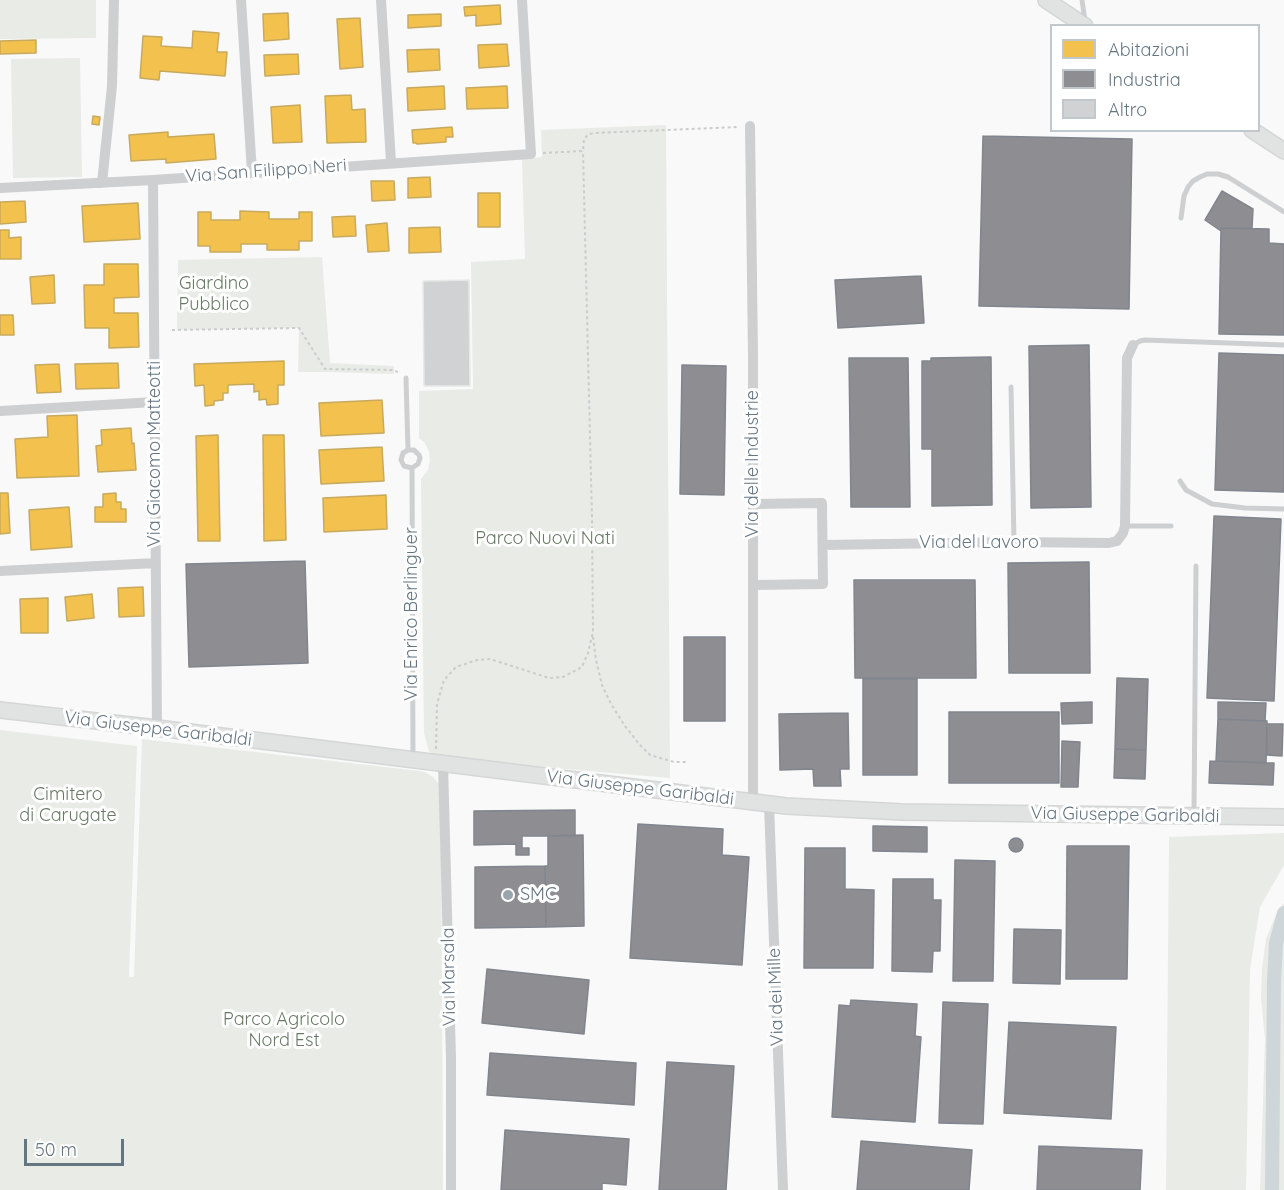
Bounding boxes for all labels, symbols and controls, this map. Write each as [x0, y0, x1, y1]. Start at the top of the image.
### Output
legend [1050, 24, 1260, 132]
text: Abitazioni [1108, 38, 1189, 61]
text: Industria [1108, 68, 1181, 91]
text: Altro [1108, 98, 1147, 121]
street label: Via San Filippo Neri [185, 155, 347, 187]
park label: Giardino Pubblico [179, 273, 249, 316]
street label: Via Giacomo Matteotti [144, 361, 166, 547]
street label: Via delle Industrie [742, 390, 764, 538]
street label: Via Enrico Berlinguer [401, 527, 423, 701]
park label: Parco Nuovi Nati [475, 528, 615, 550]
street label: Via del Lavoro [919, 532, 1039, 554]
street label: Via Giuseppe Garibaldi [63, 707, 253, 751]
street label: Via Giuseppe Garibaldi [545, 766, 735, 810]
park label: Cimitero di Carugate [19, 784, 117, 826]
street label: Via Giuseppe Garibaldi [1030, 803, 1220, 827]
place label: SMC [520, 884, 557, 906]
marker: SMC [501, 888, 515, 902]
street label: Via Marsala [437, 927, 461, 1027]
street label: Via dei Mille [763, 947, 789, 1047]
park label: Parco Agricolo Nord Est [223, 1009, 345, 1052]
scale bar [27, 1127, 128, 1165]
text: 50 m [35, 1138, 77, 1161]

